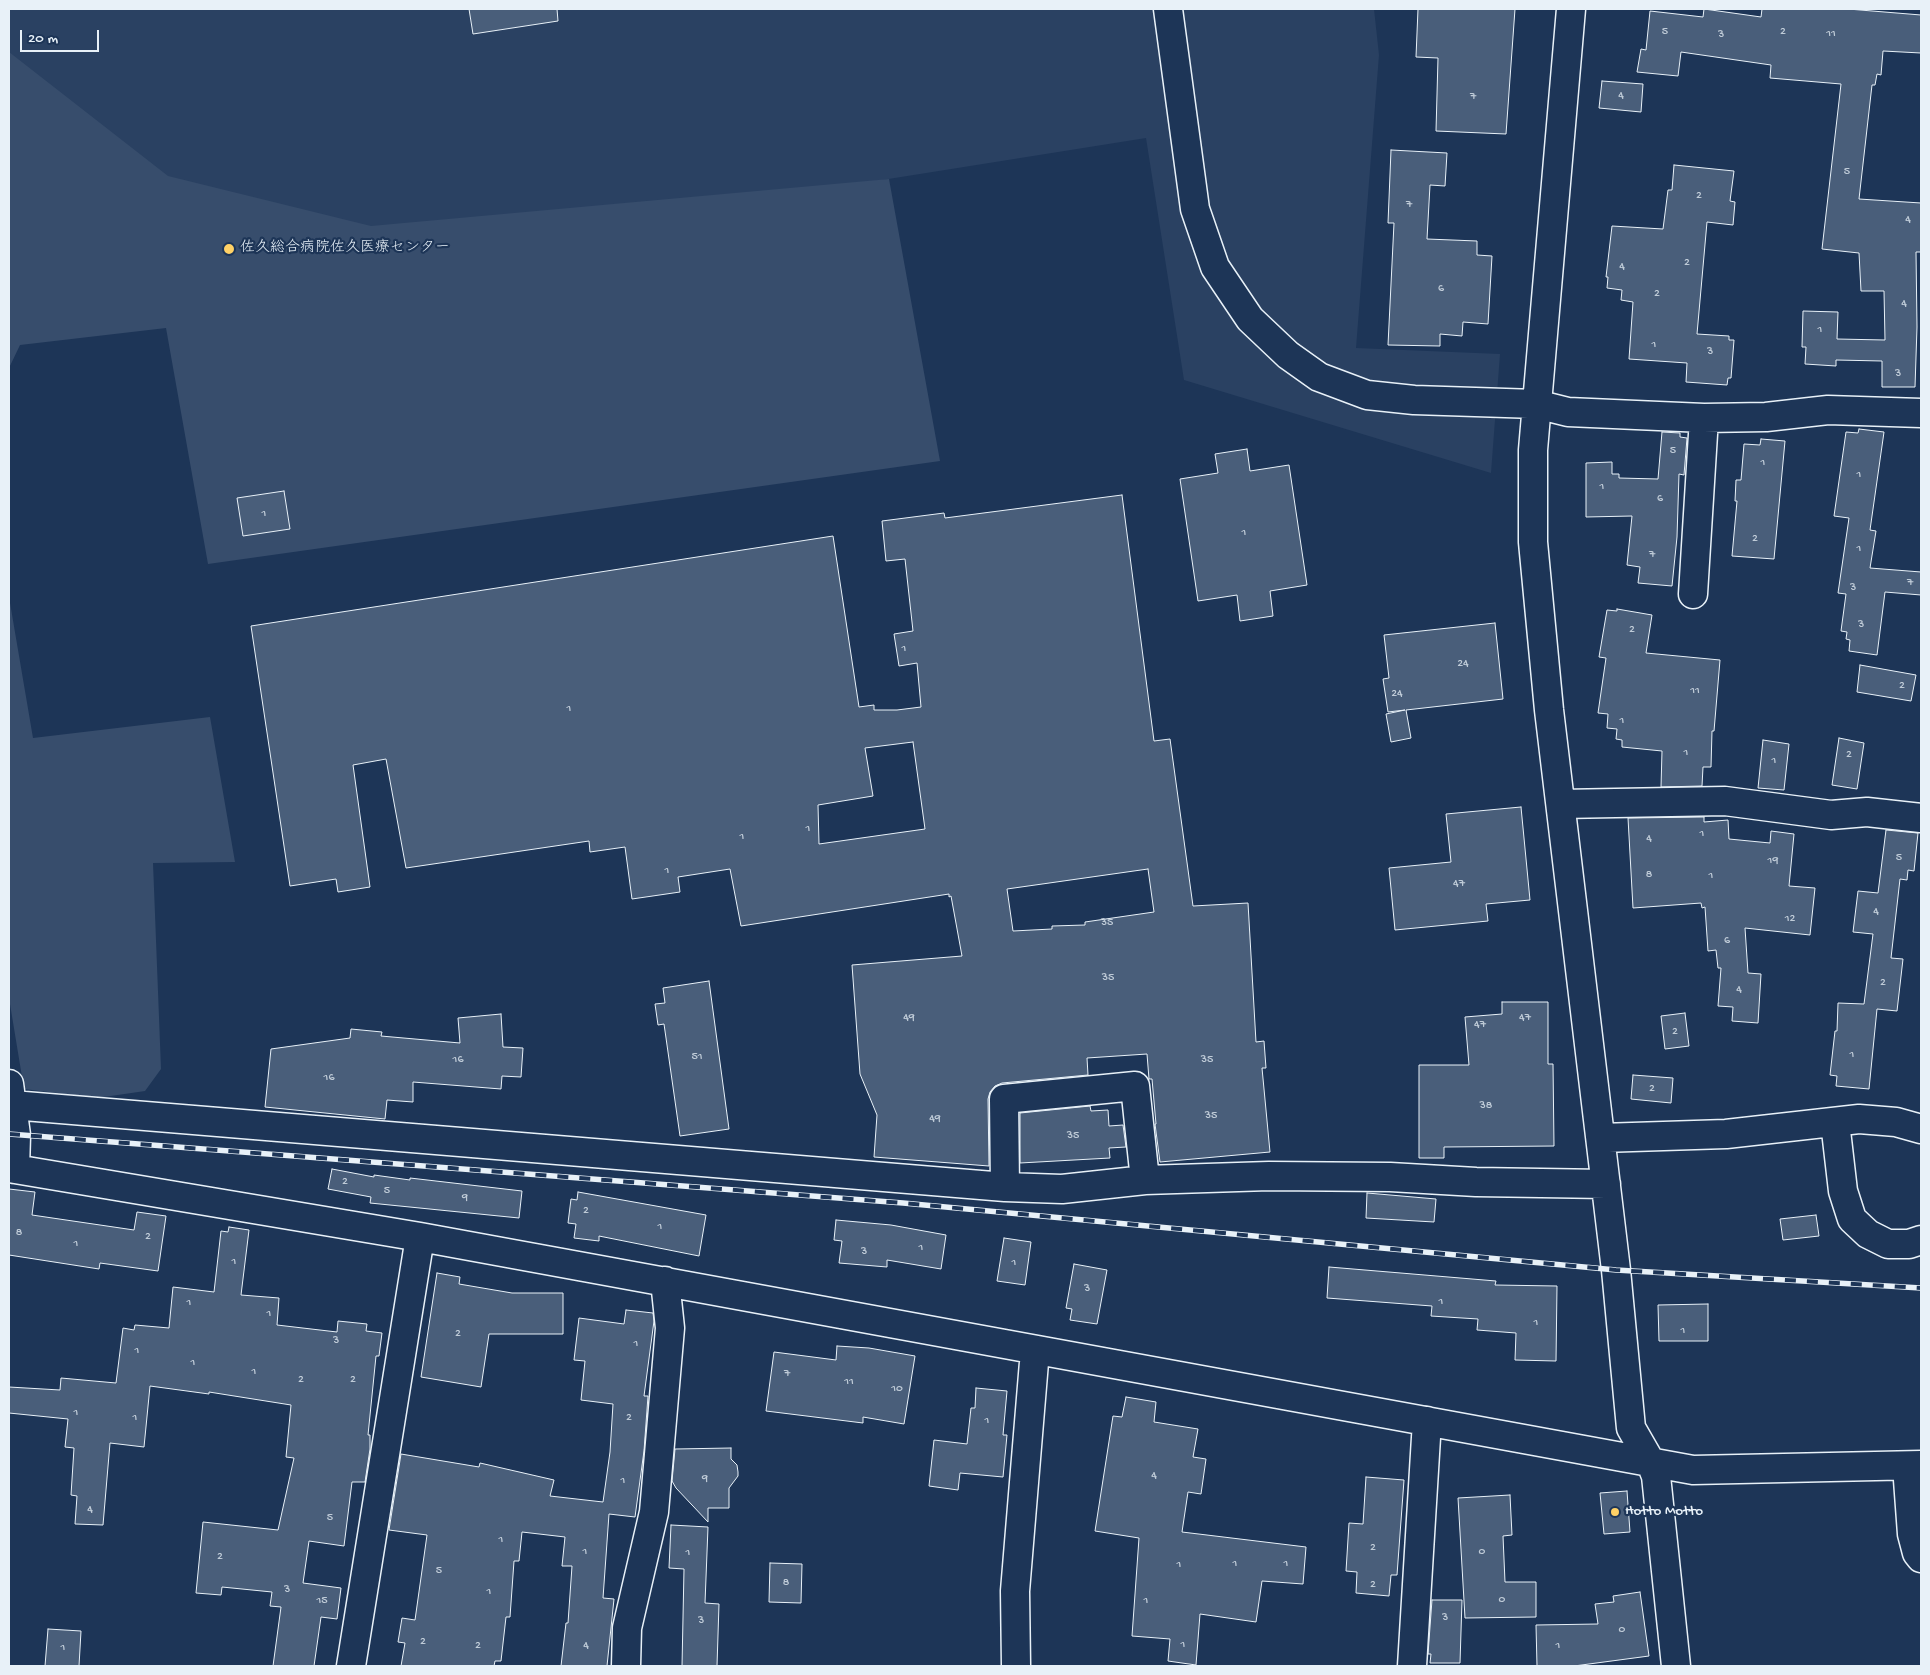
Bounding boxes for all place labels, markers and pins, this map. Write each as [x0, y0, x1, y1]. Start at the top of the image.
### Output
place label: 佐久総合病院佐久医療センター [240, 240, 450, 258]
marker: 佐久総合病院佐久医療センター [222, 242, 236, 256]
place label: Hotto Motto [1625, 1503, 1703, 1521]
marker: Hotto Motto [1609, 1506, 1621, 1518]

